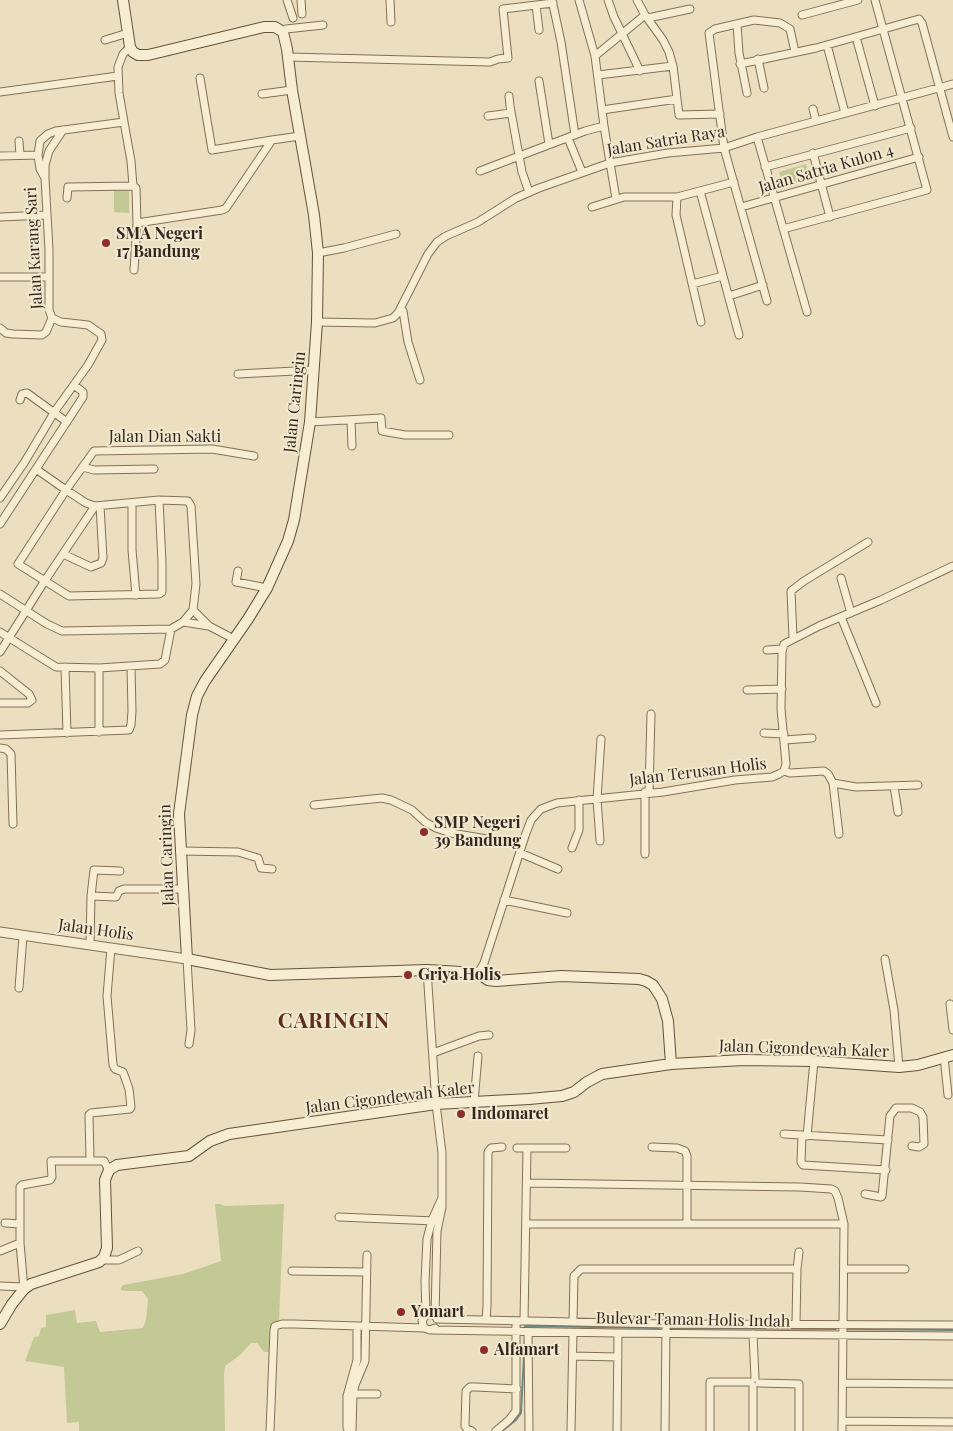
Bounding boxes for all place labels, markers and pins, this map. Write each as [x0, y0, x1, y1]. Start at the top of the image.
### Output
place label: SMA Negeri 17 Bandung [116, 224, 203, 262]
marker: SMA Negeri 17 Bandung [100, 237, 112, 249]
place label: SMP Negeri 39 Bandung [434, 813, 521, 851]
marker: SMP Negeri 39 Bandung [418, 826, 430, 838]
place label: Griya Holis [418, 965, 501, 985]
marker: Griya Holis [402, 969, 414, 981]
place label: Indomaret [471, 1104, 549, 1124]
marker: Indomaret [455, 1108, 467, 1120]
place label: Yomart [411, 1302, 465, 1322]
marker: Yomart [395, 1306, 407, 1318]
place label: Alfamart [494, 1340, 559, 1360]
marker: Alfamart [478, 1344, 490, 1356]

